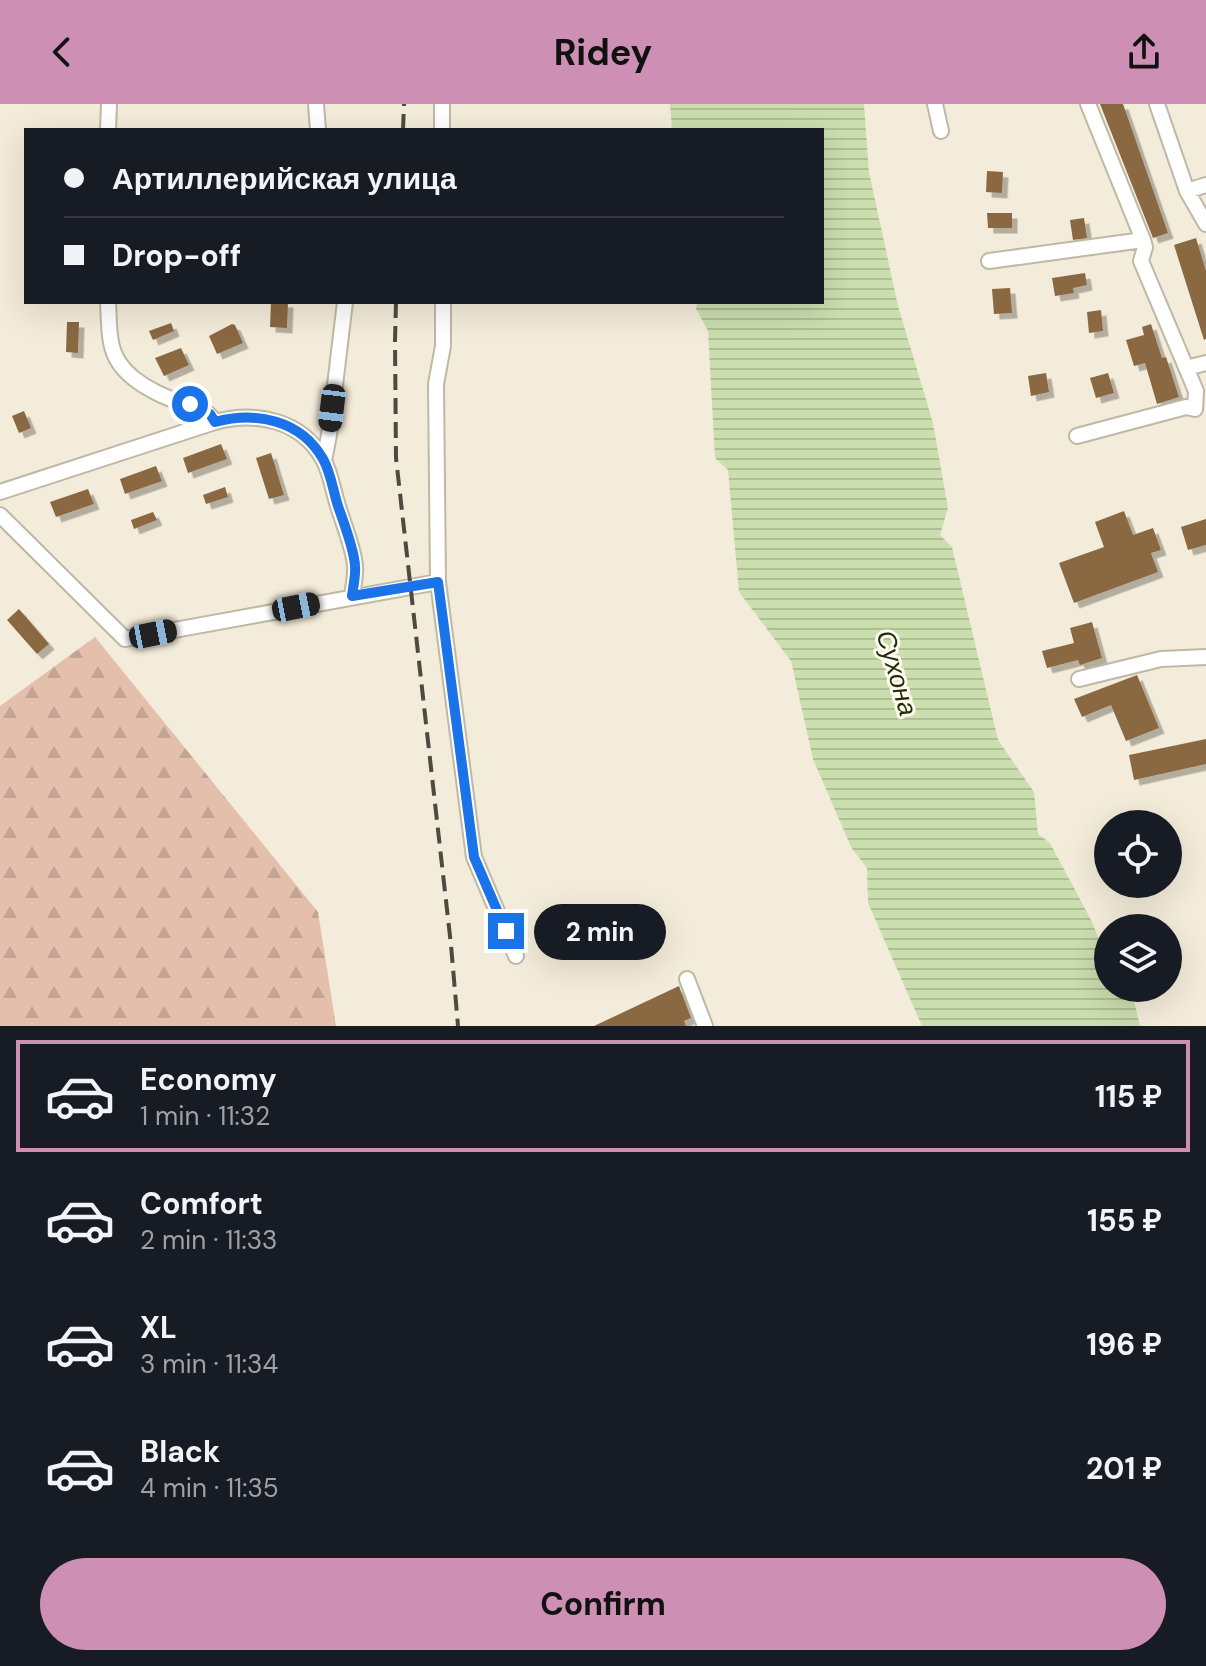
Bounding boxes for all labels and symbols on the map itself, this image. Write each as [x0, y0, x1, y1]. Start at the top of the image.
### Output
car [317, 383, 347, 433]
route start [172, 386, 208, 422]
car [270, 591, 322, 623]
car [127, 618, 179, 650]
water label: Сухона [869, 626, 925, 720]
callout: 2 min [534, 903, 666, 959]
route end [488, 913, 524, 949]

